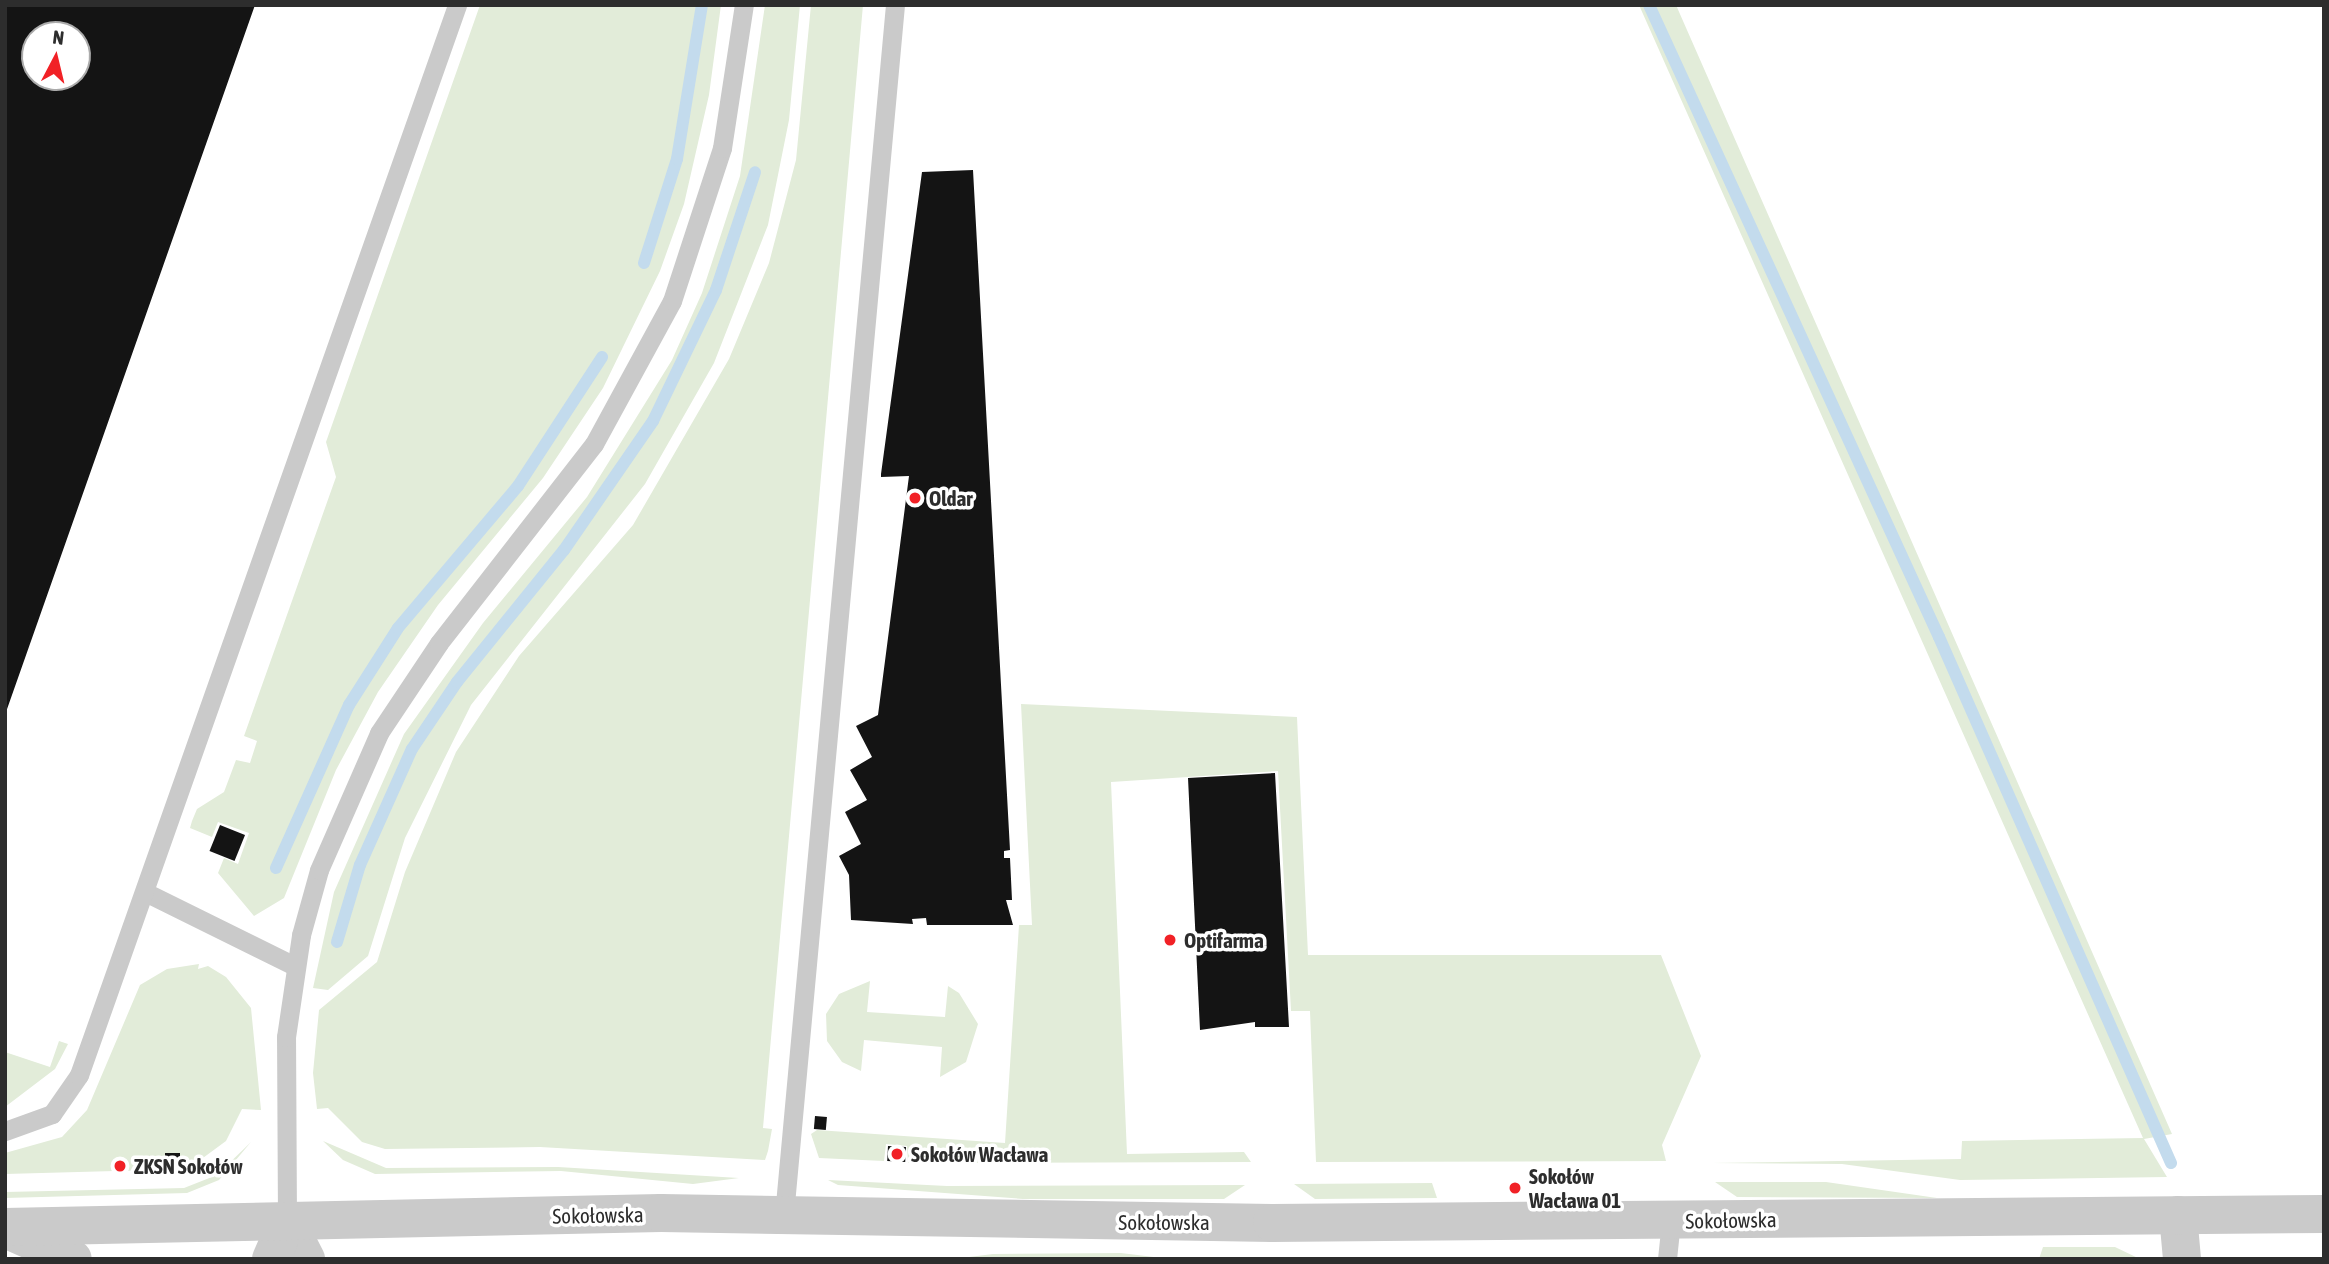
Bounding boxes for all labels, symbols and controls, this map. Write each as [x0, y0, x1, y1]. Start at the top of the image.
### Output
north arrow [21, 21, 91, 91]
text: N [51, 26, 65, 49]
place label: Oldar [929, 485, 973, 511]
marker: Oldar [907, 490, 923, 506]
place label: Optifarma [1184, 927, 1264, 953]
marker: Optifarma [1162, 932, 1178, 948]
place label: Sokołów Wacława [911, 1141, 1048, 1167]
marker: Sokołów Wacława [889, 1146, 905, 1162]
place label: ZKSN Sokołów [134, 1153, 243, 1179]
marker: ZKSN Sokołów [112, 1158, 128, 1174]
place label: Sokołów Wacława 01 [1529, 1163, 1621, 1213]
marker: Sokołów Wacława 01 [1507, 1180, 1523, 1196]
street label: Sokołowska [552, 1202, 644, 1228]
street label: Sokołowska [1685, 1207, 1777, 1233]
street label: Sokołowska [1118, 1209, 1210, 1235]

